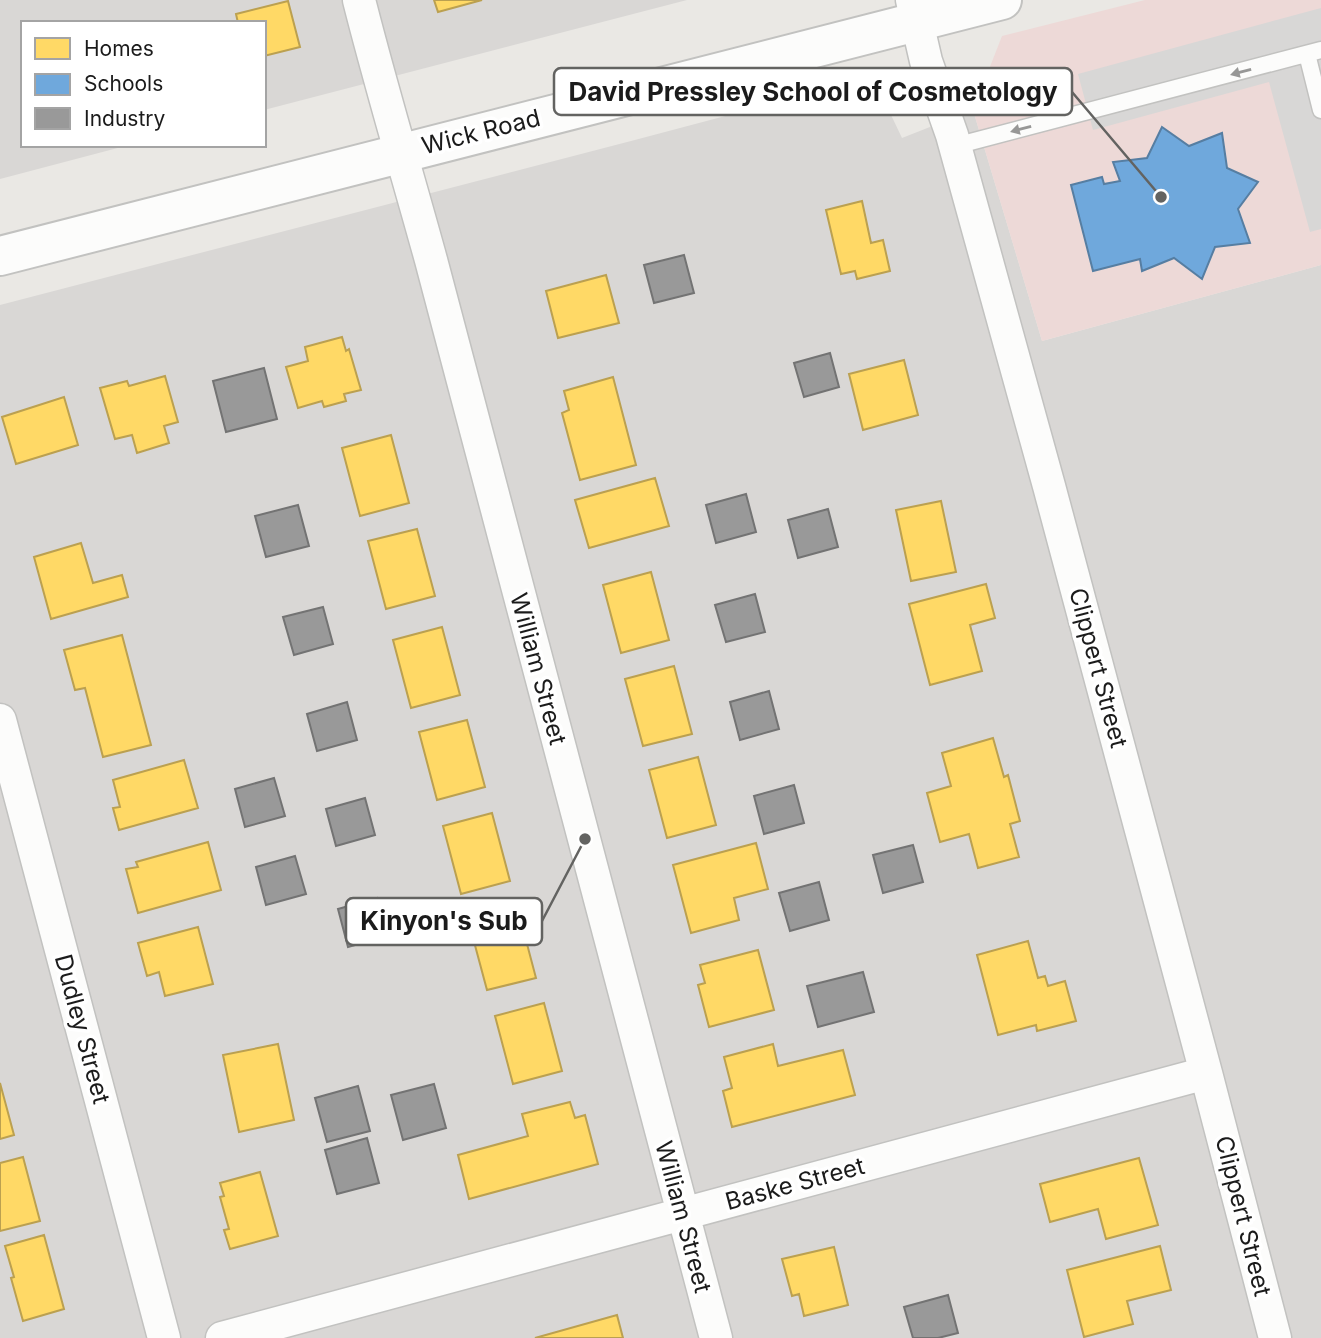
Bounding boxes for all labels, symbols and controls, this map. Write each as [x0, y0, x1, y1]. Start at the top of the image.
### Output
legend [21, 21, 266, 147]
text: Homes [84, 36, 154, 61]
one-way arrow [1230, 67, 1251, 77]
callout: David Pressley School of Cosmetology [554, 68, 1072, 115]
text: Schools [84, 71, 163, 96]
text: David Pressley School of Cosmetology [568, 76, 1058, 107]
street label: Wick Road [419, 103, 543, 160]
text: Industry [84, 106, 166, 131]
one-way arrow [1009, 124, 1031, 135]
street label: Clippert Street [1063, 585, 1134, 751]
street label: William Street [504, 590, 573, 748]
callout: Kinyon's Sub [346, 898, 542, 945]
text: Kinyon's Sub [360, 905, 528, 936]
street label: Dudley Street [49, 951, 116, 1107]
street label: Clippert Street [1210, 1133, 1277, 1299]
street label: William Street [649, 1138, 718, 1296]
street label: Baske Street [722, 1151, 868, 1216]

